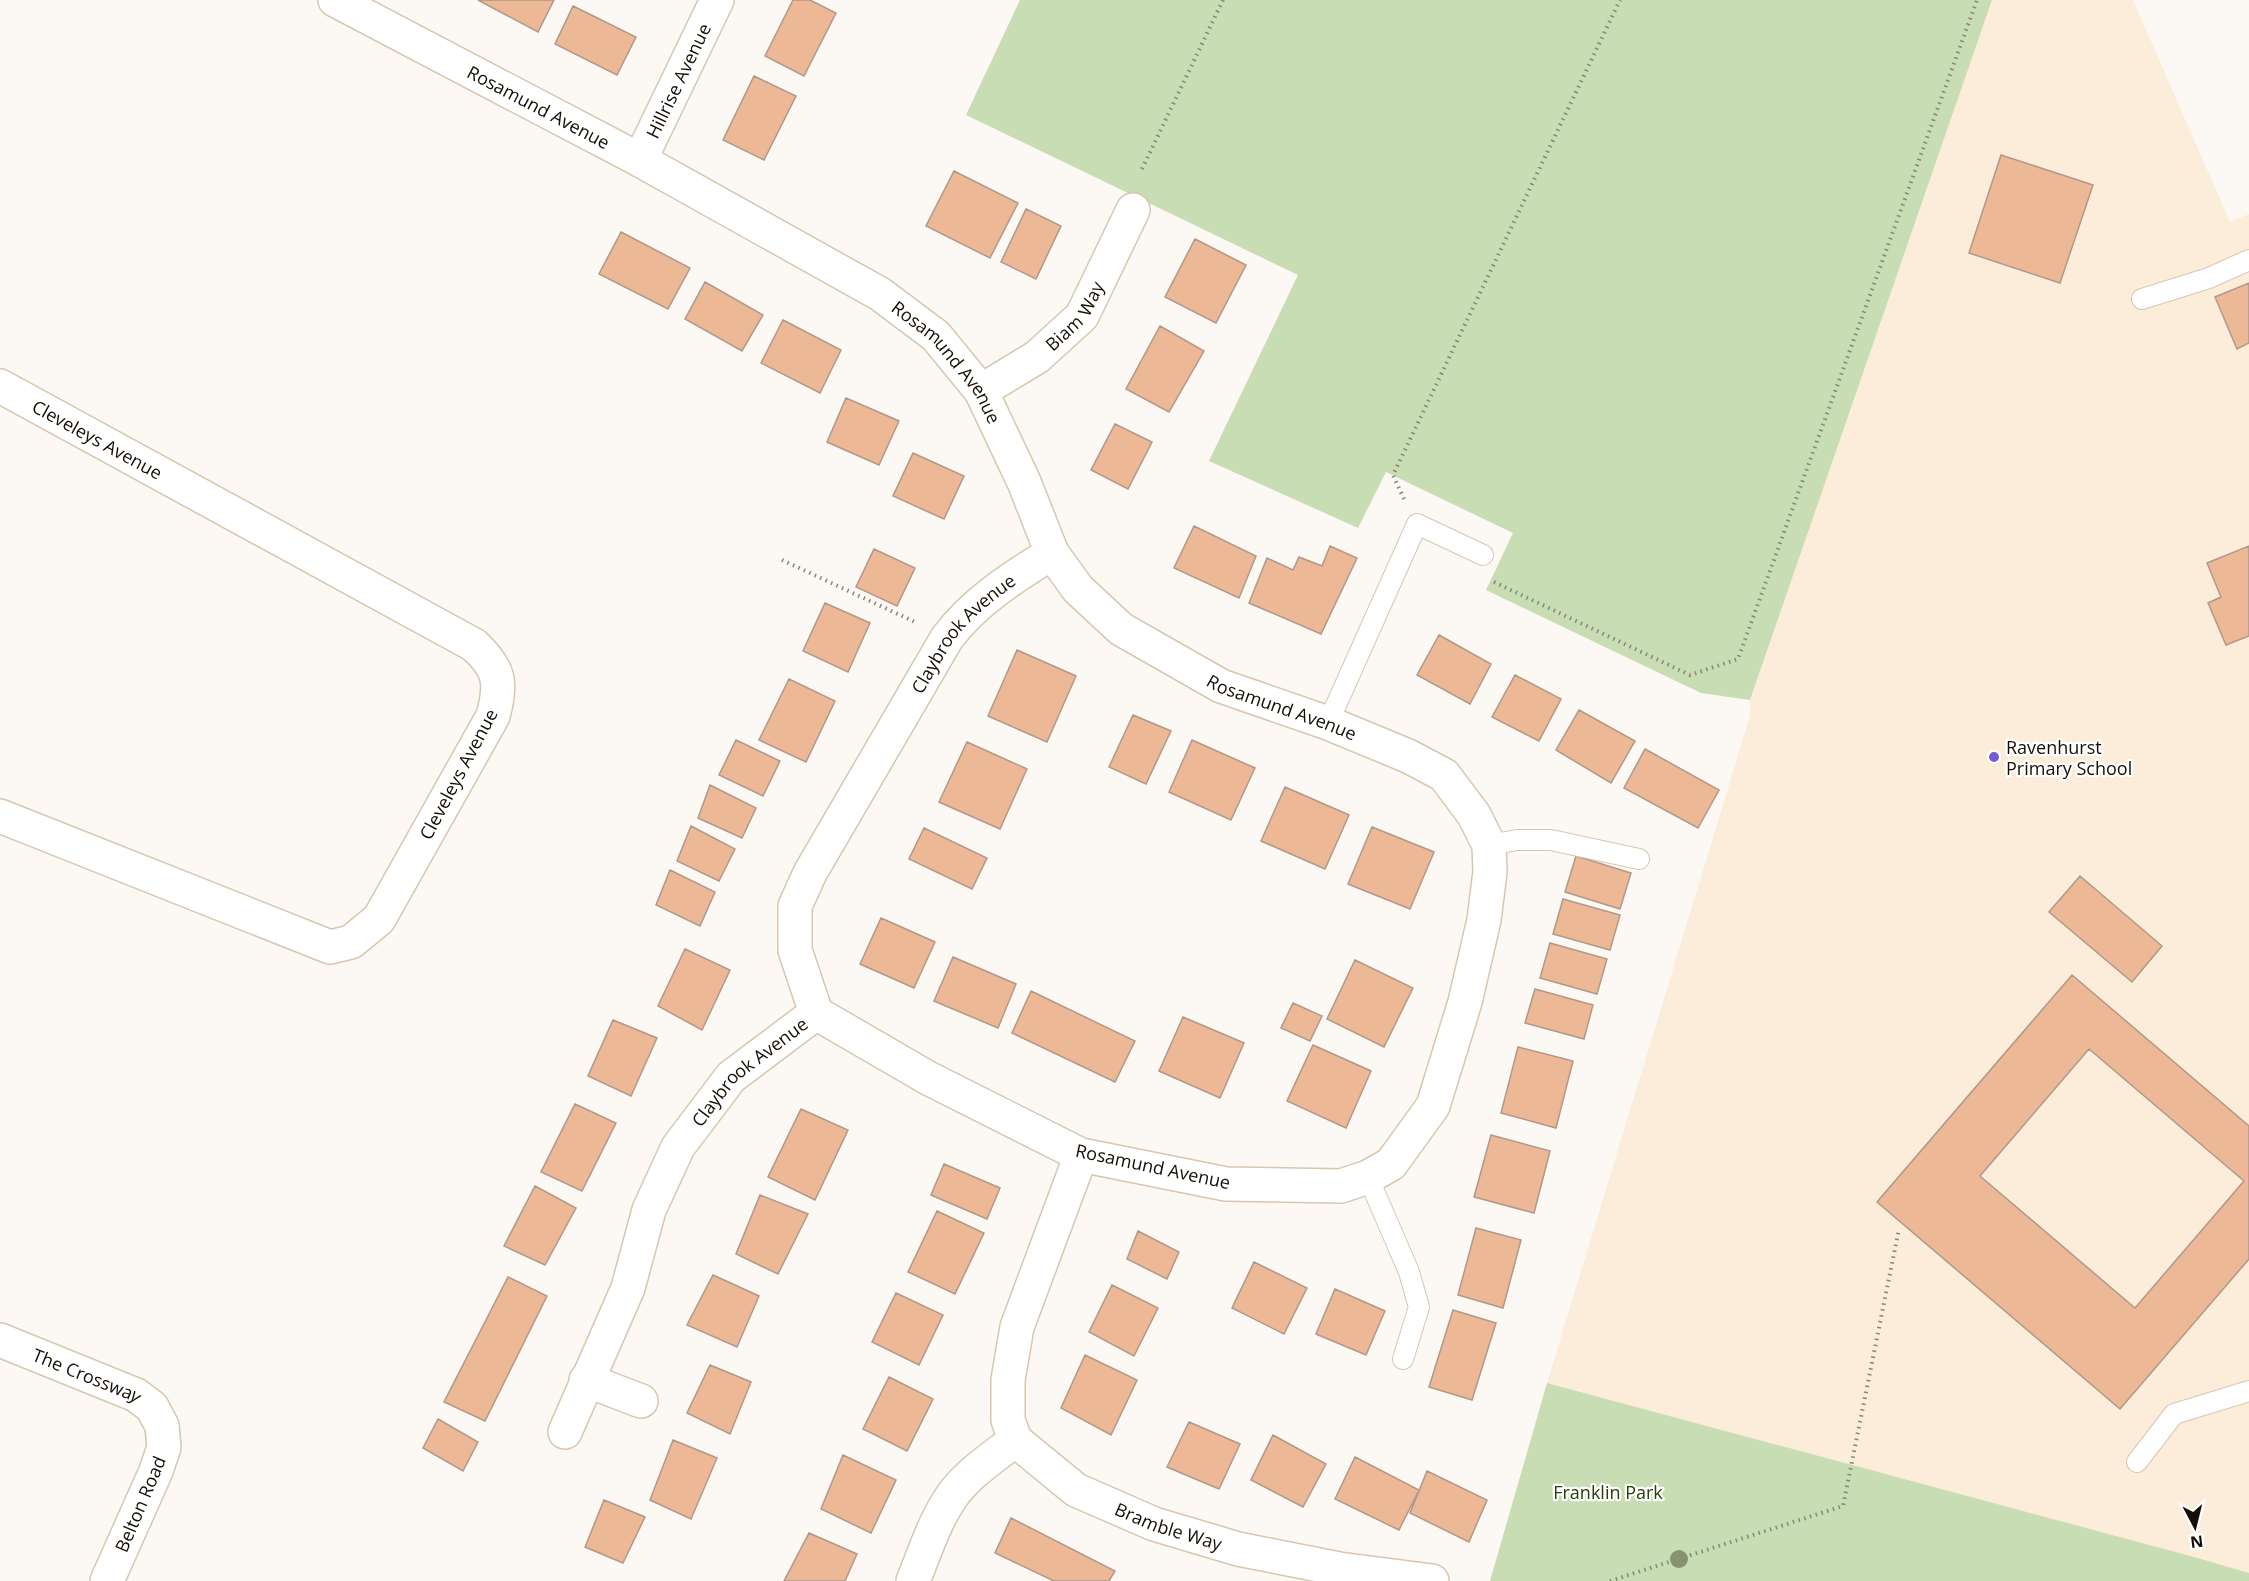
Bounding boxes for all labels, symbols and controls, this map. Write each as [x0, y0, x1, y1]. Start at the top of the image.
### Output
street label: Hillrise Avenue [640, 19, 716, 142]
street label: Rosamund Avenue [463, 60, 614, 154]
street label: Biam Way [1040, 276, 1109, 356]
street label: Rosamund Avenue [887, 295, 1007, 427]
street label: Cleveleys Avenue [28, 394, 167, 484]
street label: Claybrook Avenue [905, 568, 1020, 698]
street label: Rosamund Avenue [1203, 668, 1360, 746]
street label: Cleveleys Avenue [413, 704, 503, 844]
place label: Ravenhurst Primary School [2006, 735, 2132, 780]
marker: Ravenhurst Primary School [1987, 750, 2001, 764]
street label: Claybrook Avenue [686, 1012, 812, 1131]
street label: Rosamund Avenue [1073, 1138, 1233, 1194]
street label: The Crossway [29, 1342, 148, 1408]
street label: Belton Road [109, 1452, 171, 1556]
park label: Franklin Park [1553, 1480, 1663, 1504]
street label: Bramble Way [1111, 1497, 1226, 1556]
north arrow [2165, 1497, 2225, 1557]
text: N [2189, 1530, 2205, 1554]

